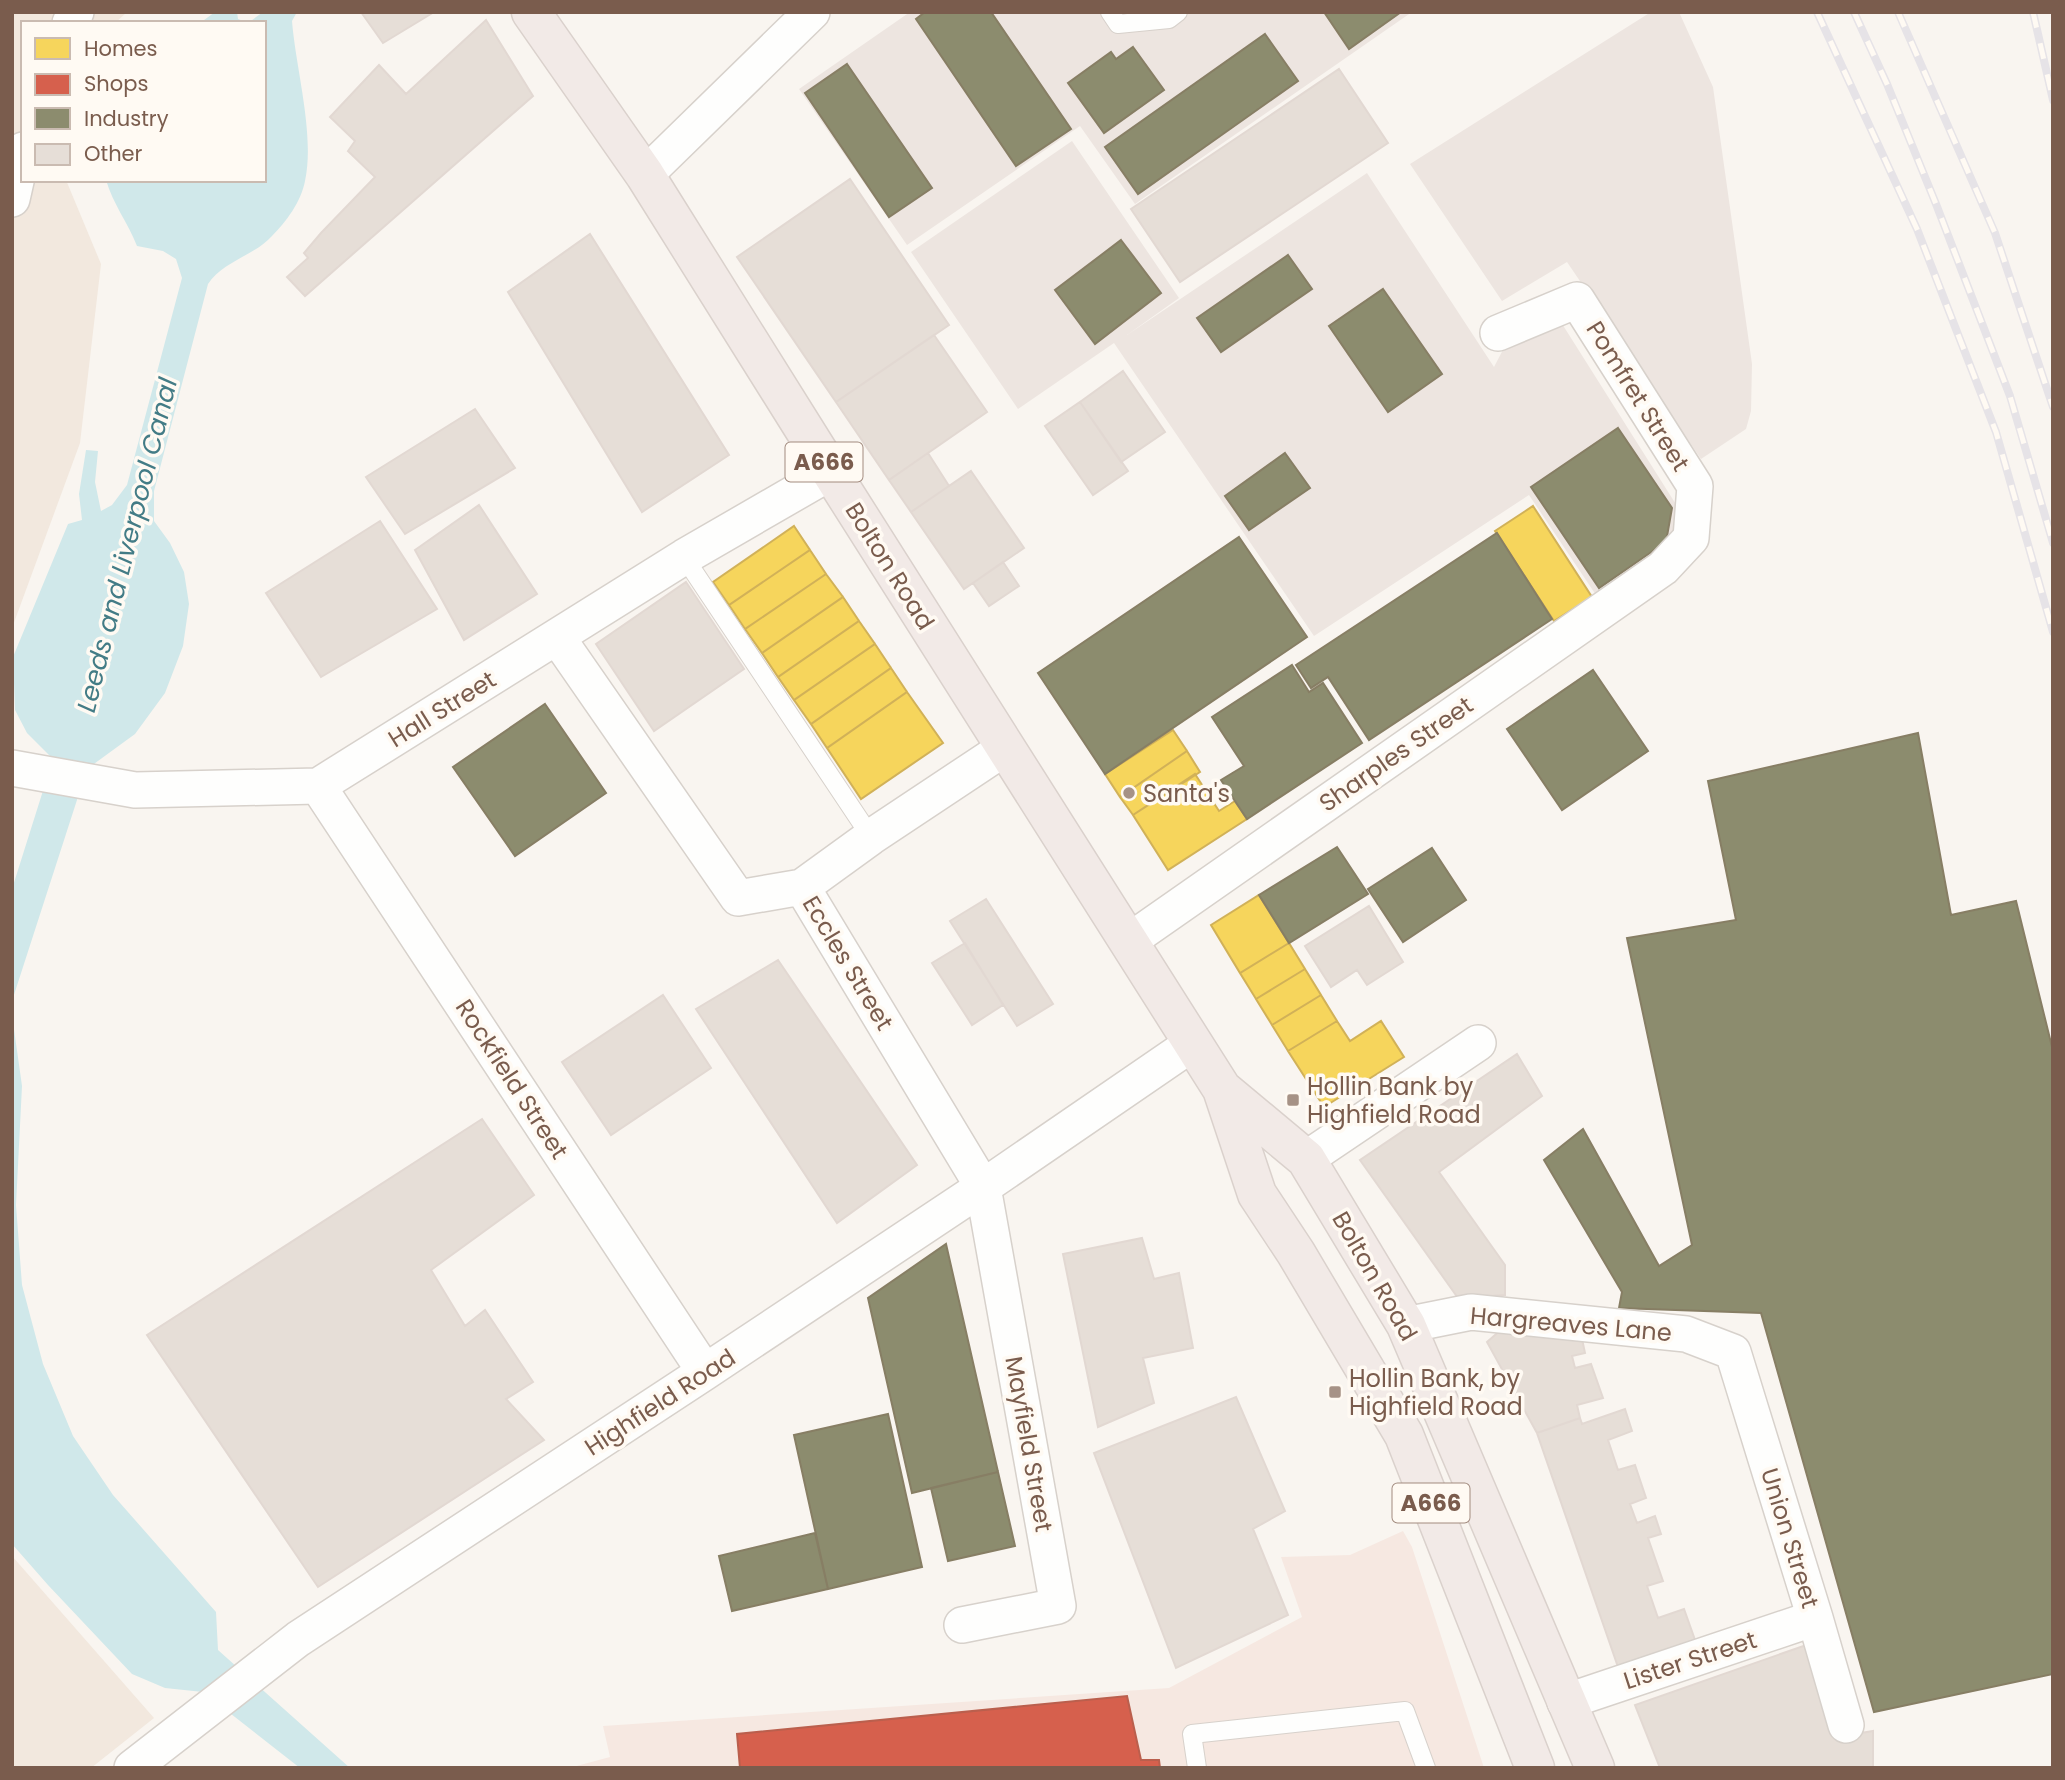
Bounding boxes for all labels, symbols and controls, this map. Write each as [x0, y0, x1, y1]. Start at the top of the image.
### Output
legend [21, 21, 266, 182]
text: Homes [84, 34, 158, 63]
text: Shops [84, 69, 148, 98]
text: Industry [84, 104, 169, 133]
text: Other [84, 139, 143, 168]
street label: Pomfret Street [1579, 315, 1697, 477]
water label: Leeds and Liverpool Canal [68, 374, 186, 716]
road number: A666 [786, 442, 862, 482]
street label: Bolton Road [838, 496, 942, 636]
street label: Hall Street [382, 663, 502, 755]
street label: Sharples Street [1312, 689, 1480, 819]
place label: Santa's [1143, 777, 1230, 810]
marker: Santa's [1121, 785, 1137, 801]
street label: Eccles Street [795, 890, 901, 1036]
street label: Rockfield Street [448, 993, 576, 1165]
place label: Hollin Bank by Highfield Road [1307, 1070, 1481, 1131]
marker: Hollin Bank by Highfield Road [1285, 1092, 1301, 1108]
street label: Bolton Road [1325, 1205, 1425, 1347]
street label: Hargreaves Lane [1469, 1299, 1673, 1349]
street label: Highfield Road [578, 1341, 742, 1463]
street label: Mayfield Street [997, 1354, 1061, 1534]
place label: Hollin Bank, by Highfield Road [1349, 1362, 1523, 1423]
marker: Hollin Bank, by Highfield Road [1327, 1384, 1343, 1400]
street label: Union Street [1753, 1464, 1827, 1612]
road number: A666 [1392, 1484, 1470, 1522]
street label: Lister Street [1619, 1623, 1761, 1697]

